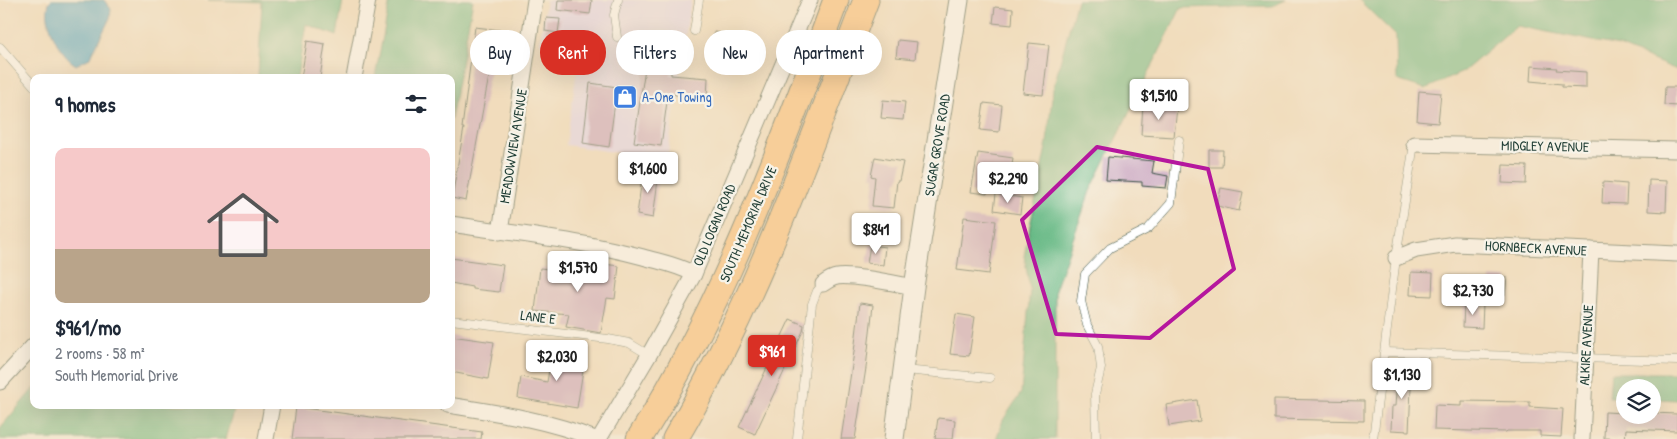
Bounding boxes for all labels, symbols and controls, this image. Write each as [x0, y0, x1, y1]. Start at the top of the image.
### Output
chip: Buy [470, 30, 530, 75]
chip: Rent [540, 30, 606, 75]
chip: Filters [616, 30, 694, 75]
chip: New [704, 30, 766, 75]
chip: Apartment [776, 30, 882, 75]
pin: $1,510 [1118, 78, 1200, 121]
shop icon: A-One Towing [612, 84, 638, 110]
text: $1,510 [1141, 84, 1177, 106]
street label: MEADOWVIEW AVENUE [494, 87, 531, 205]
place label: A-One Towing [642, 87, 712, 107]
text: 9 homes [55, 90, 116, 119]
icon: filters [402, 90, 430, 118]
street label: SUGAR GROVE ROAD [919, 92, 954, 197]
street label: MIDGLEY AVENUE [1501, 135, 1589, 156]
pin: $1,600 [607, 152, 689, 194]
text: $1,600 [629, 157, 667, 179]
pin: $2,290 [967, 162, 1049, 204]
street label: SOUTH MEMORIAL DRIVE [715, 163, 781, 285]
text: $2,290 [988, 167, 1028, 189]
icon: home [198, 180, 288, 270]
street label: OLD LOGAN ROAD [688, 180, 740, 269]
pin: $841 [846, 212, 906, 255]
text: $841 [863, 218, 889, 240]
street label: HORNBECK AVENUE [1485, 235, 1587, 260]
pin: $1,570 [537, 250, 619, 293]
text: $1,570 [558, 256, 598, 278]
pin: $2,730 [1432, 274, 1514, 316]
text: $2,730 [1452, 279, 1494, 301]
street label: ALKIRE AVENUE [1574, 304, 1597, 386]
street label: LANE E [519, 305, 557, 328]
text: $961/mo [55, 313, 121, 342]
pin: $961 [742, 334, 802, 377]
pin: $2,030 [516, 340, 598, 382]
text: $961 [759, 340, 785, 362]
text: 2 rooms · 58 m² [55, 342, 145, 364]
text: $2,030 [537, 345, 577, 367]
pin: $1,130 [1361, 358, 1443, 400]
text: $1,130 [1383, 363, 1421, 385]
text: South Memorial Drive [55, 364, 178, 386]
map controls [1616, 379, 1661, 424]
button: layers [1616, 379, 1661, 424]

